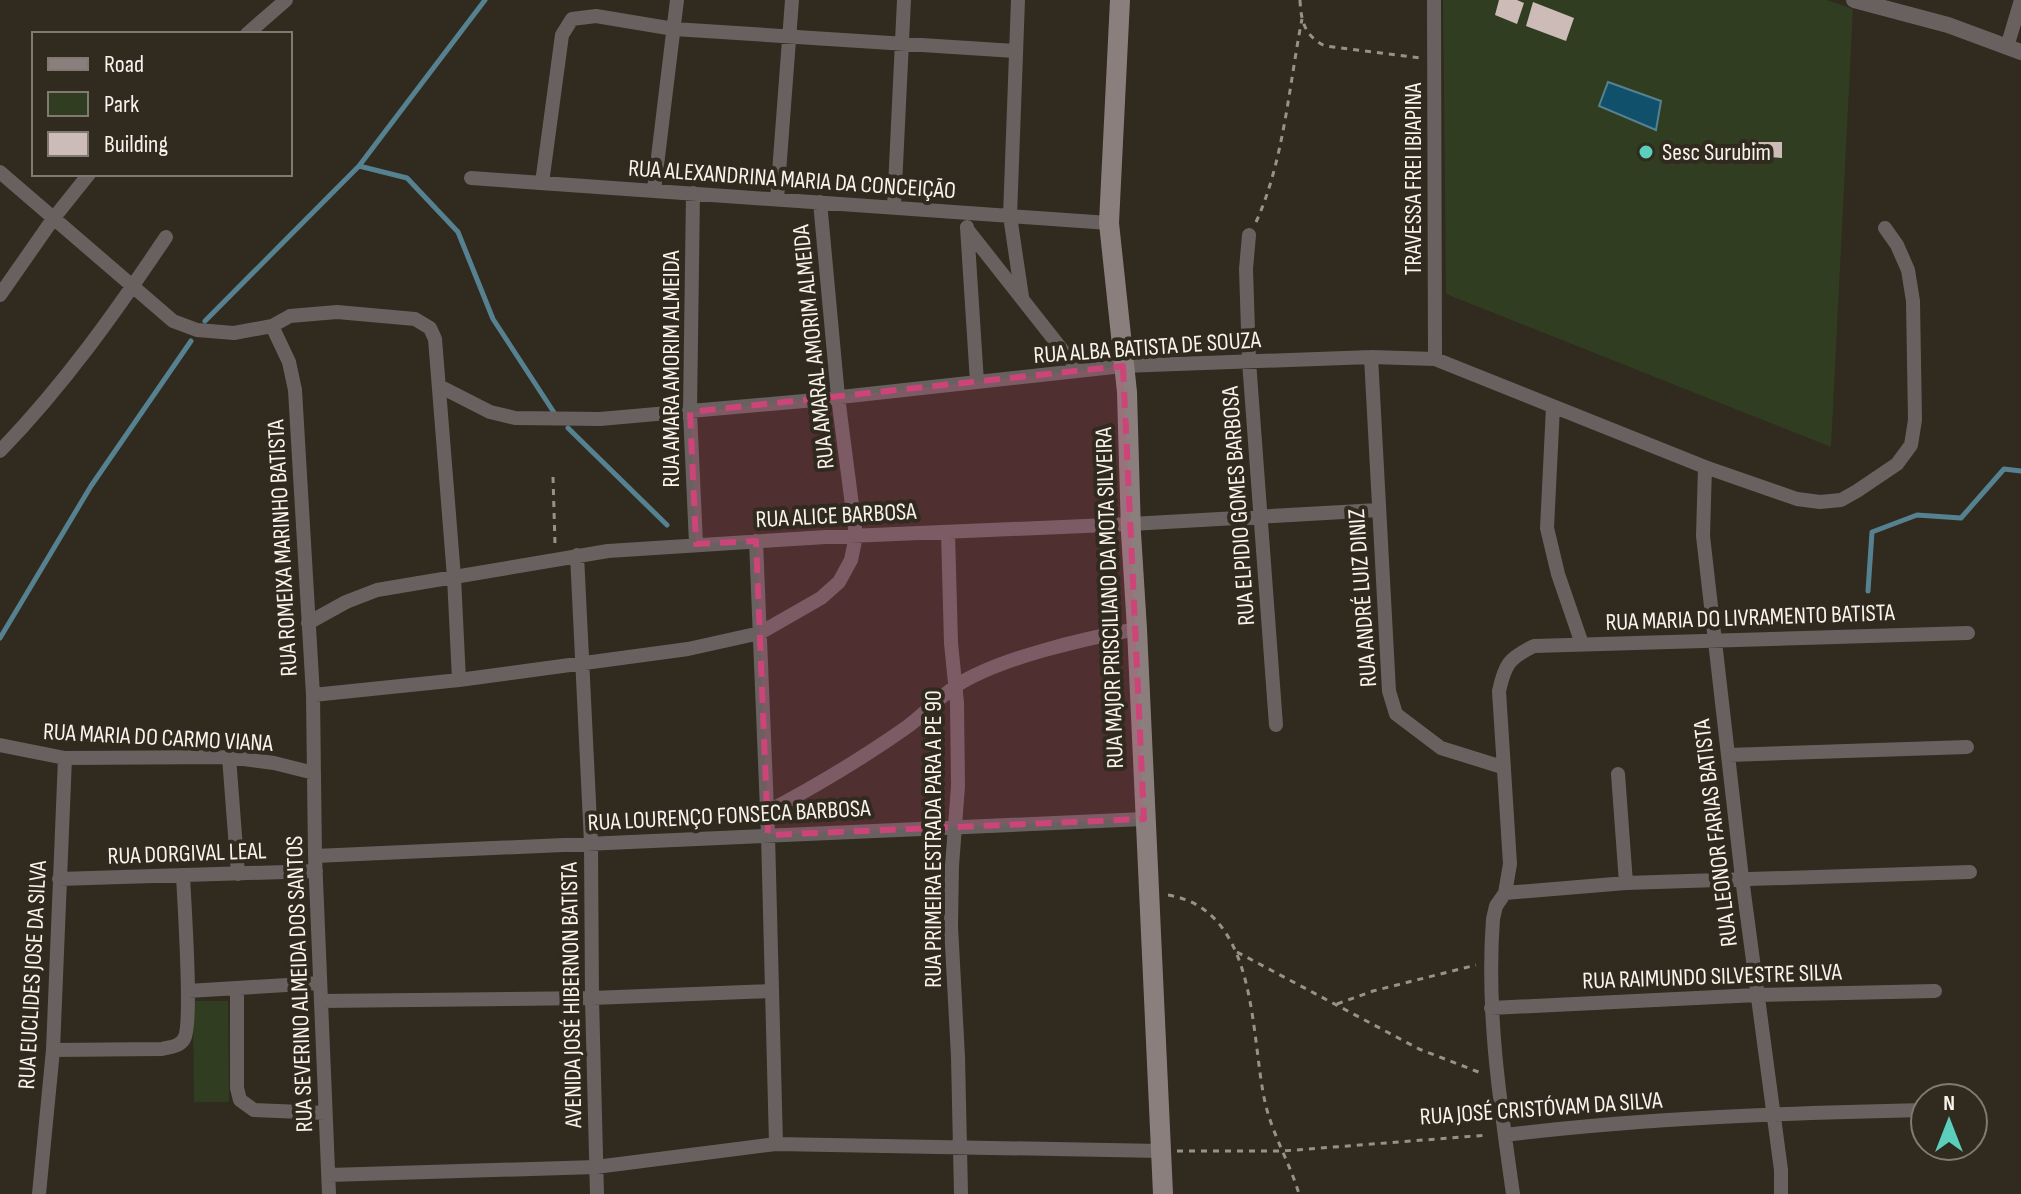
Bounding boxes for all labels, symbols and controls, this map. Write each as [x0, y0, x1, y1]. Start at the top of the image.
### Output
legend [32, 32, 292, 176]
text: Road [104, 50, 144, 79]
street label: TRAVESSA FREI IBIAPINA [1399, 82, 1428, 275]
text: Park [104, 90, 139, 119]
text: Building [104, 130, 168, 159]
place label: Sesc Surubim [1662, 138, 1771, 167]
marker: Sesc Surubim [1637, 143, 1655, 161]
street label: RUA ALEXANDRINA MARIA DA CONCEIÇÃO [627, 154, 957, 205]
street label: RUA AMARAL AMORIM ALMEIDA [786, 223, 841, 471]
street label: RUA AMARA AMORIM ALMEIDA [657, 250, 686, 487]
street label: RUA ALBA BATISTA DE SOUZA [1032, 325, 1262, 370]
street label: RUA ELPIDIO GOMES BARBOSA [1216, 385, 1261, 627]
street label: RUA ROMEIXA MARINHO BATISTA [261, 418, 304, 677]
street label: RUA MAJOR PRISCILIANO DA MOTA SILVEIRA [1089, 426, 1130, 769]
street label: RUA ALICE BARBOSA [755, 497, 918, 534]
street label: RUA ANDRÉ LUIZ DINIZ [1342, 508, 1383, 688]
street label: RUA MARIA DO LIVRAMENTO BATISTA [1605, 598, 1896, 637]
street label: RUA PRIMEIRA ESTRADA PARA A PE 90 [919, 690, 948, 988]
street label: RUA MARIA DO CARMO VIANA [42, 717, 274, 758]
street label: RUA LEONOR FARIAS BATISTA [1687, 717, 1744, 948]
street label: RUA LOURENÇO FONSECA BARBOSA [587, 794, 872, 837]
street label: RUA SEVERINO ALMEIDA DOS SANTOS [280, 835, 319, 1133]
street label: RUA DORGIVAL LEAL [107, 836, 267, 871]
street label: RUA EUCLIDES JOSE DA SILVA [12, 859, 53, 1090]
street label: AVENIDA JOSÉ HIBERNON BATISTA [555, 861, 588, 1129]
street label: RUA RAIMUNDO SILVESTRE SILVA [1582, 957, 1843, 996]
north arrow [1909, 1082, 1989, 1162]
street label: RUA JOSÉ CRISTÓVAM DA SILVA [1419, 1086, 1664, 1131]
text: N [1943, 1090, 1955, 1117]

